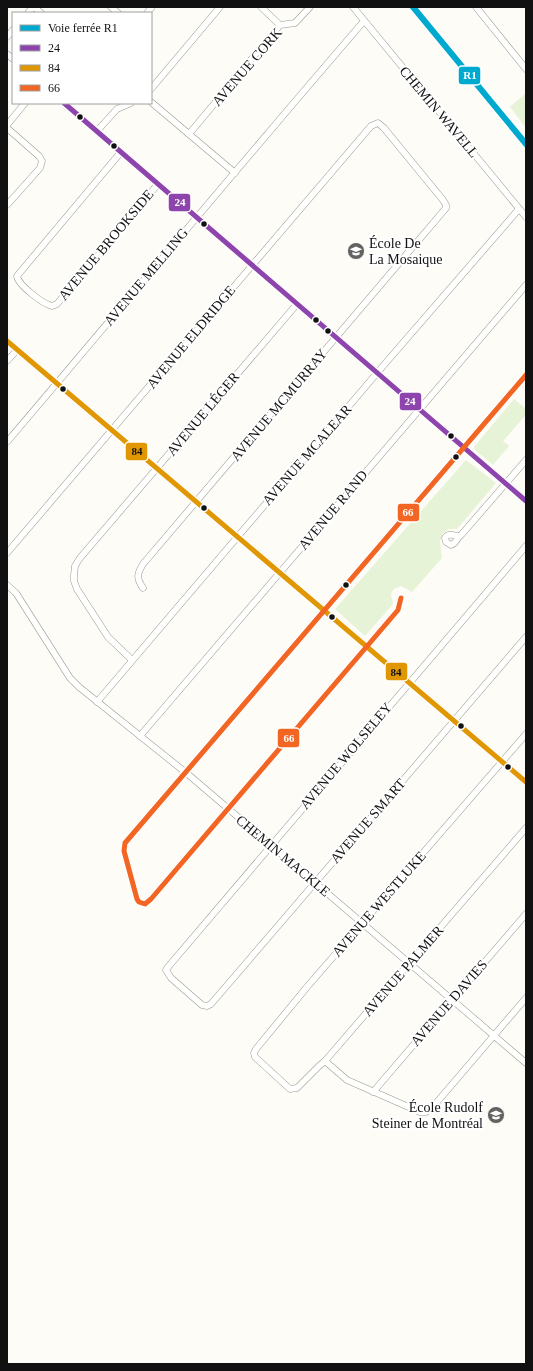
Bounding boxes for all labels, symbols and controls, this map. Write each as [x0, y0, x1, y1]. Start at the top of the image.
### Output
legend [12, 12, 152, 104]
text: Voie ferrée R1 [48, 21, 118, 35]
street label: AVENUE CORK [209, 25, 285, 109]
text: 24 [48, 41, 60, 55]
text: 84 [48, 61, 60, 75]
street label: CHEMIN WAVELL [397, 63, 481, 161]
line badge: R1 [458, 66, 481, 85]
text: R1 [463, 69, 477, 81]
text: 66 [48, 81, 60, 95]
unlabelled marker [75, 112, 85, 122]
unlabelled marker [109, 141, 119, 151]
street label: AVENUE BROOKSIDE [55, 187, 157, 303]
line badge: 24 [168, 193, 191, 212]
text: 24 [175, 196, 186, 208]
unlabelled marker [199, 219, 209, 229]
street label: AVENUE MELLING [101, 225, 191, 329]
place label: École De La Mosaique [369, 235, 442, 267]
school or university icon: École De La Mosaique [346, 241, 366, 261]
street label: AVENUE ELDRIDGE [144, 283, 238, 391]
unlabelled marker [311, 315, 321, 325]
unlabelled marker [323, 326, 333, 336]
street label: AVENUE MCMURRAY [228, 346, 330, 464]
street label: AVENUE LÉGER [163, 368, 243, 459]
unlabelled marker [58, 384, 68, 394]
line badge: 24 [399, 392, 422, 411]
text: 24 [405, 395, 416, 407]
street label: AVENUE MCALEAR [259, 401, 355, 508]
unlabelled marker [446, 431, 456, 441]
line badge: 84 [125, 442, 148, 461]
text: 84 [132, 445, 143, 457]
unlabelled marker [451, 452, 461, 462]
street label: AVENUE RAND [295, 467, 371, 553]
unlabelled marker [199, 503, 209, 513]
line badge: 66 [397, 503, 420, 522]
text: 66 [403, 506, 414, 518]
unlabelled marker [341, 580, 351, 590]
unlabelled marker [327, 612, 337, 622]
line badge: 84 [385, 662, 408, 681]
text: 84 [391, 666, 402, 678]
street label: AVENUE WOLSELEY [297, 700, 395, 812]
unlabelled marker [456, 721, 466, 731]
line badge: 66 [277, 728, 300, 748]
text: 66 [284, 732, 295, 744]
unlabelled marker [503, 762, 513, 772]
street label: AVENUE SMART [327, 776, 409, 866]
street label: CHEMIN MACKLE [233, 812, 333, 900]
street label: AVENUE WESTLUKE [329, 848, 429, 960]
street label: AVENUE PALMER [360, 922, 447, 1019]
street label: AVENUE DAVIES [408, 957, 490, 1049]
place label: École Rudolf Steiner de Montréal [372, 1099, 483, 1131]
school or university icon: École Rudolf Steiner de Montréal [486, 1105, 506, 1125]

